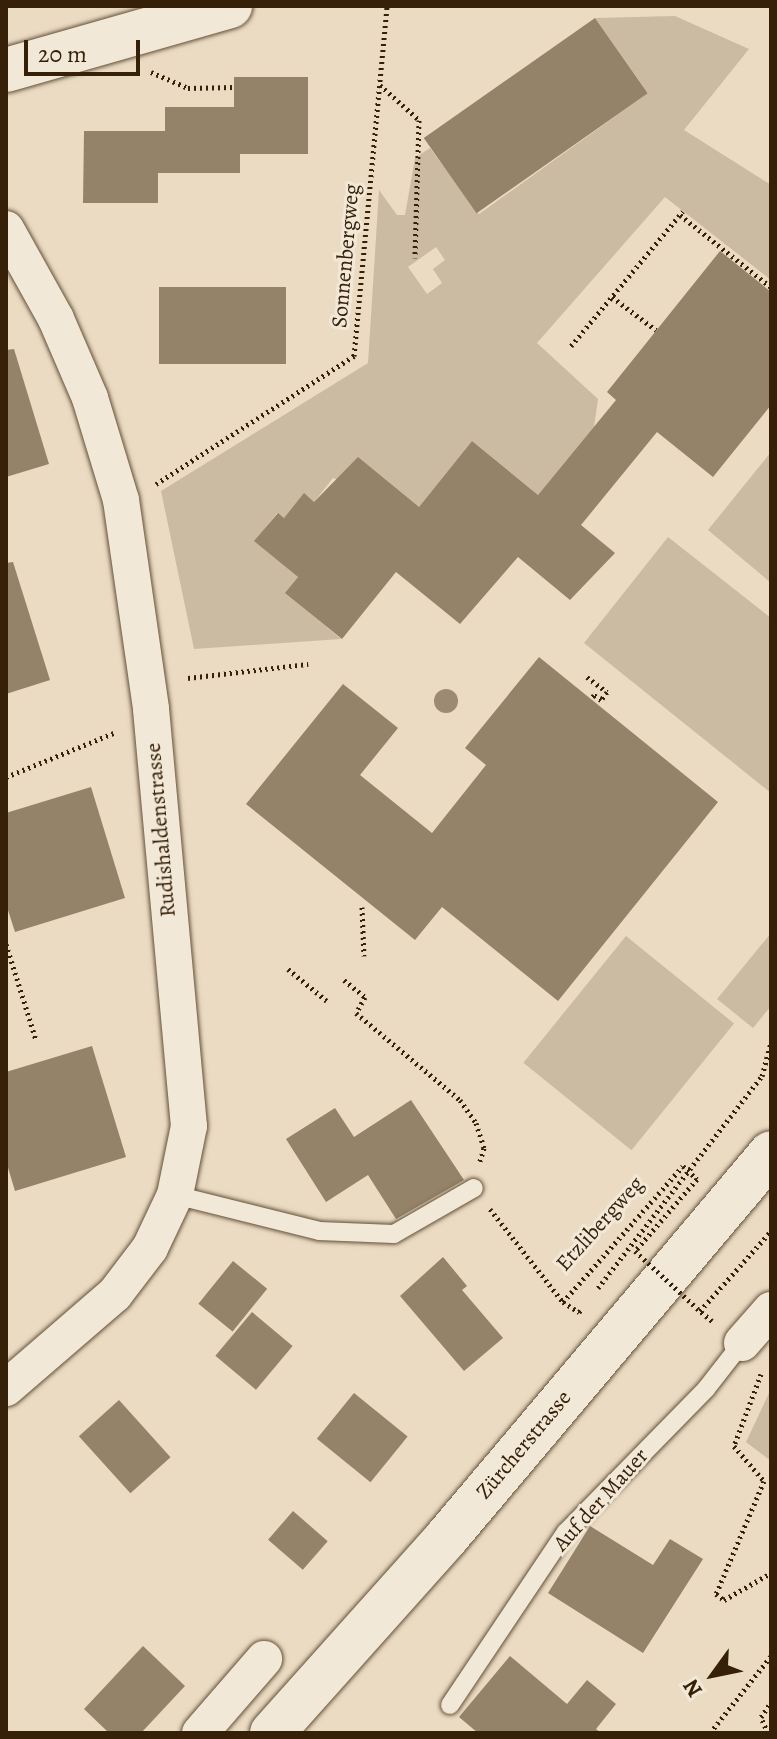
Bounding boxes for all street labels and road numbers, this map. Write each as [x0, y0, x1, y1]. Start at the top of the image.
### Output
street label: Sonnenbergweg [327, 183, 365, 329]
street label: Rudishaldenstrasse [140, 742, 182, 918]
street label: Etzlibergweg [551, 1171, 649, 1277]
street label: Zürcherstrasse [471, 1385, 577, 1505]
street label: Auf der Mauer [548, 1443, 654, 1557]

